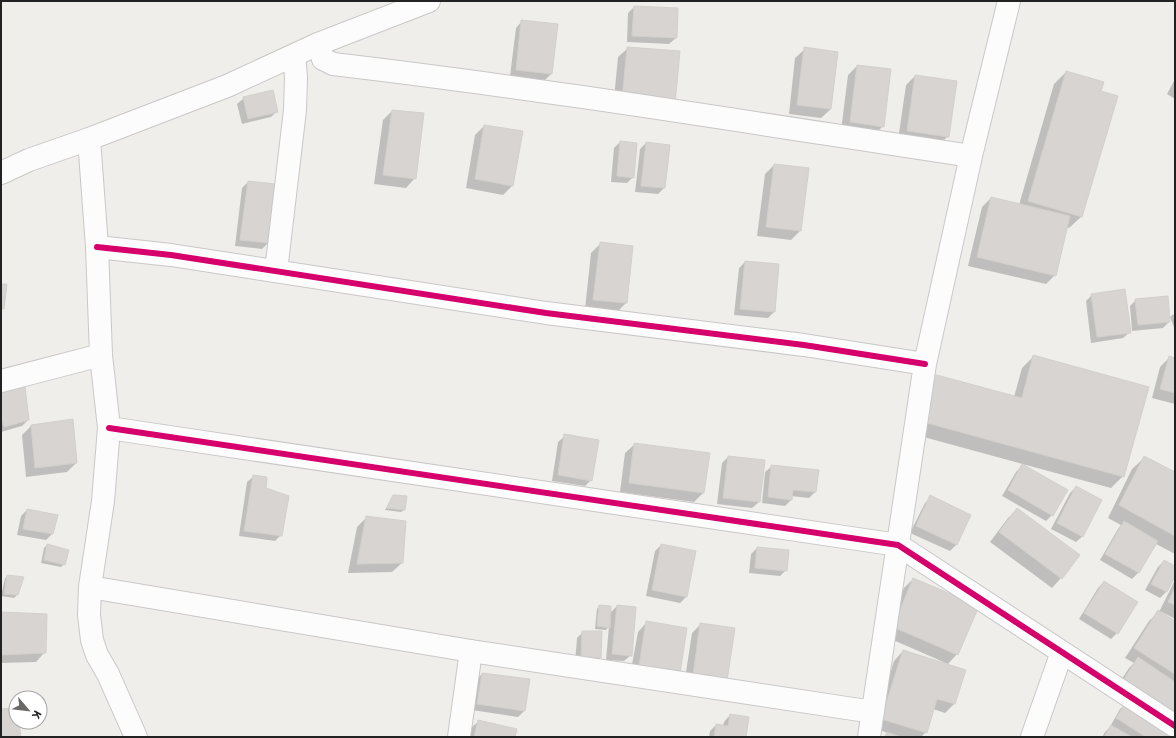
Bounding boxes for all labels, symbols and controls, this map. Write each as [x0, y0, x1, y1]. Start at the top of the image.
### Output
north arrow [8, 690, 48, 730]
text: K [29, 708, 44, 721]

